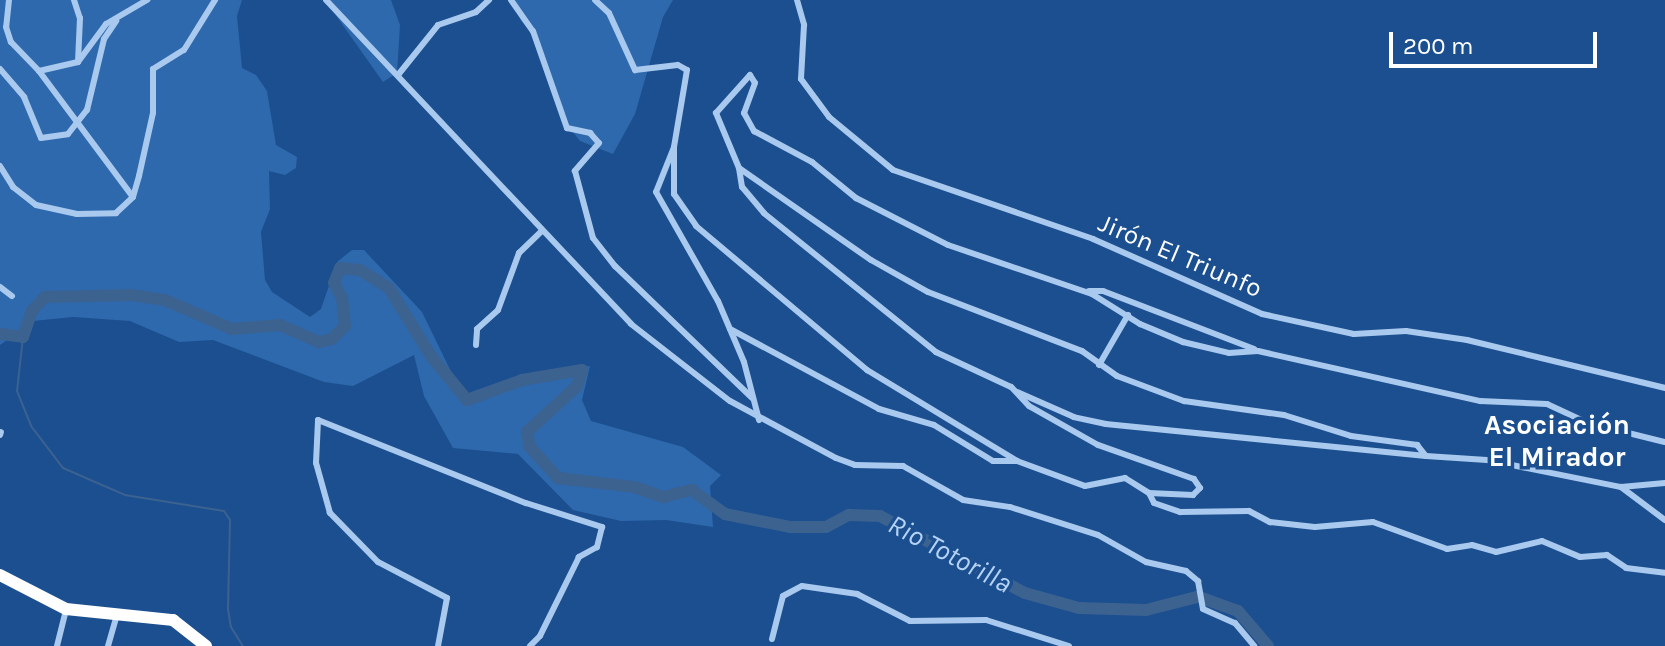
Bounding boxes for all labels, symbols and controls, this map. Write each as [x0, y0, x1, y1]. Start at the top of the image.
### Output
scale bar [1393, 16, 1601, 66]
text: 200 m [1403, 32, 1474, 60]
street label: Jirón El Triunfo [1094, 208, 1266, 304]
district label: Asociación El Mirador [1484, 408, 1630, 474]
water label: Rio Totorilla [882, 507, 1018, 601]

